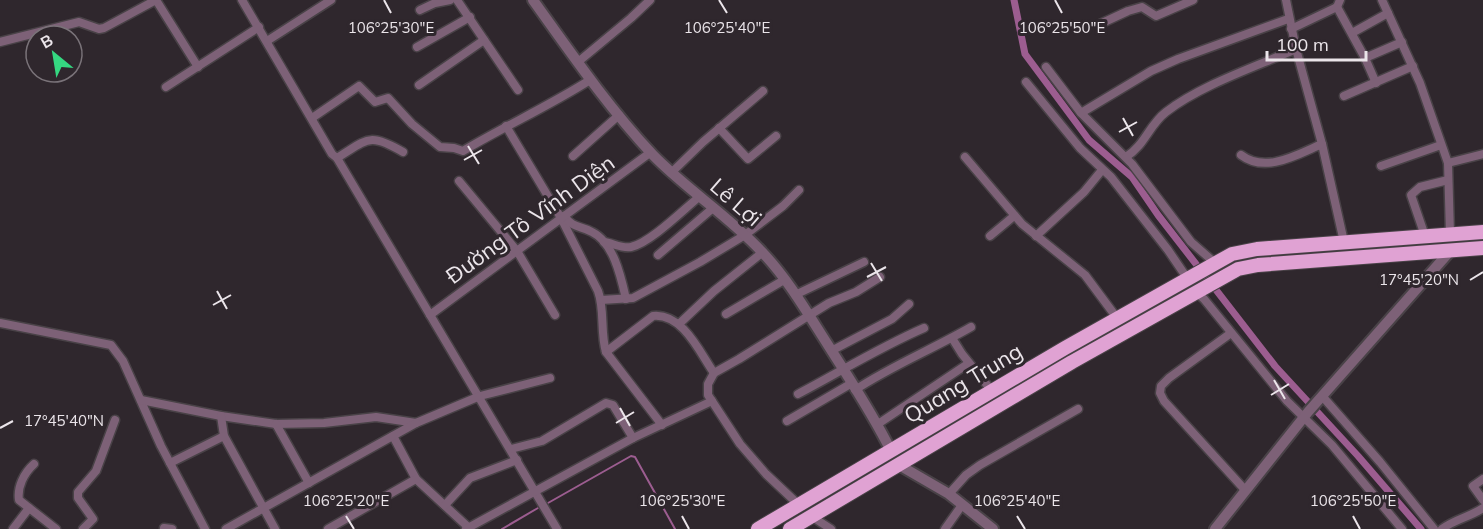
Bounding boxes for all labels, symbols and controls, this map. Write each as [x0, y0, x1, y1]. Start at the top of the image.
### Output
text: 106°25'30"E [348, 18, 434, 37]
text: 106°25'40"E [684, 18, 770, 37]
text: 106°25'50"E [1019, 18, 1105, 37]
north arrow [24, 24, 84, 84]
scale bar [1267, 24, 1366, 62]
text: B [37, 30, 56, 52]
text: 100 m [1276, 33, 1329, 56]
street label: Đường Tô Vĩnh Diện [440, 148, 620, 290]
street label: Lê Lợi [704, 172, 768, 232]
text: 17°45'20"N [1379, 270, 1459, 289]
street label: Quang Trung [899, 337, 1027, 429]
text: 17°45'40"N [24, 411, 104, 430]
text: 106°25'20"E [303, 491, 389, 510]
text: 106°25'30"E [639, 491, 725, 510]
text: 106°25'40"E [974, 491, 1060, 510]
text: 106°25'50"E [1310, 491, 1396, 510]

